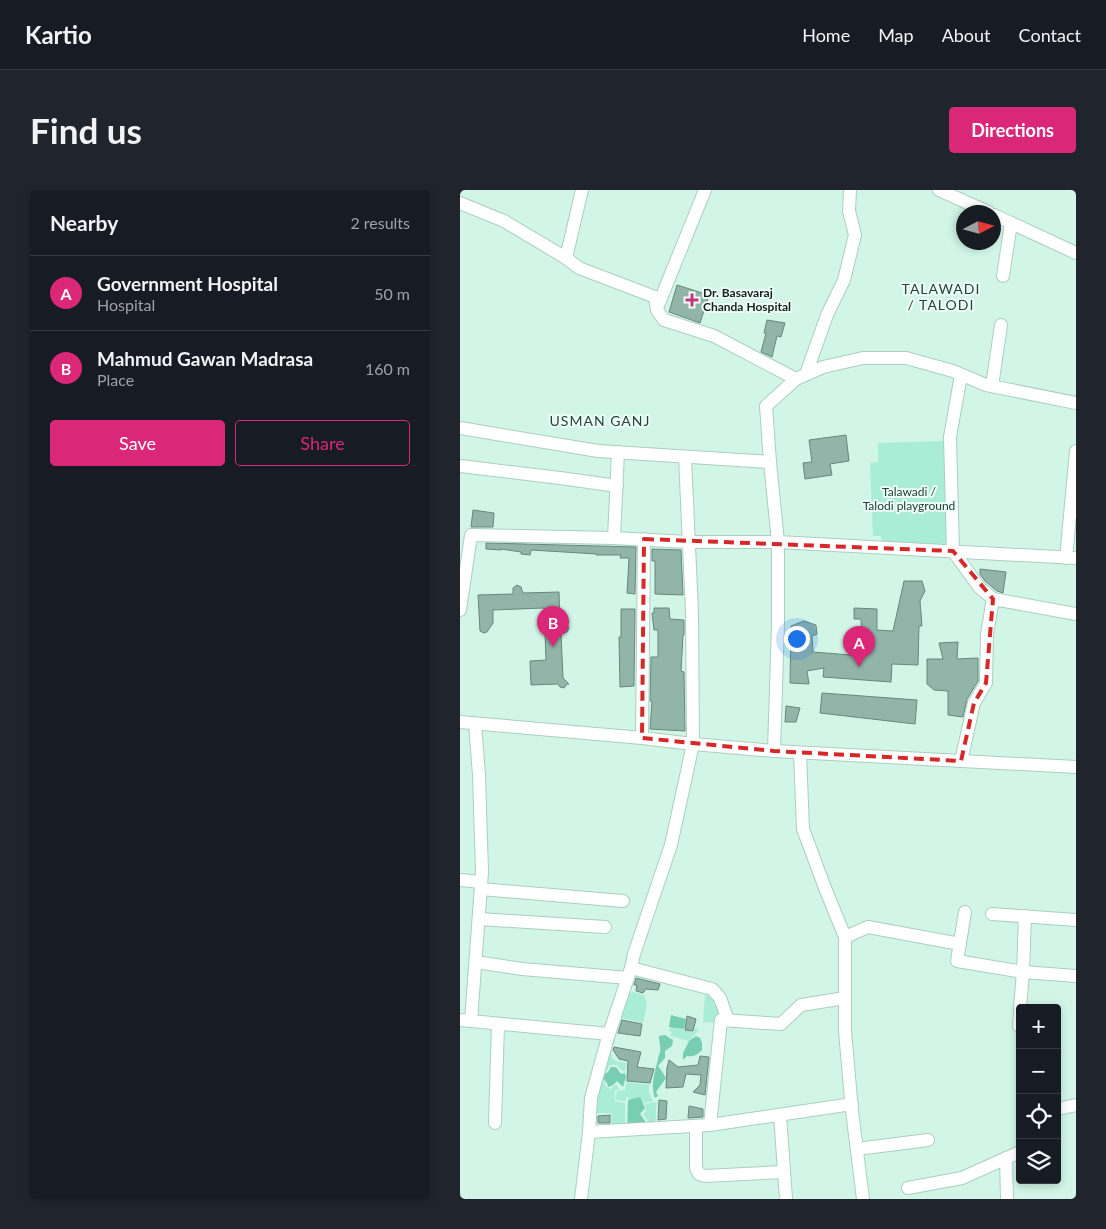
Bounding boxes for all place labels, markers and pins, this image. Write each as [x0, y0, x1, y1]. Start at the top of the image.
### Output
place label: Dr. Basavaraj Chanda Hospital [703, 285, 791, 314]
marker: Dr. Basavaraj Chanda Hospital [685, 293, 699, 307]
pin: B [537, 606, 569, 647]
pin: A [843, 626, 875, 667]

